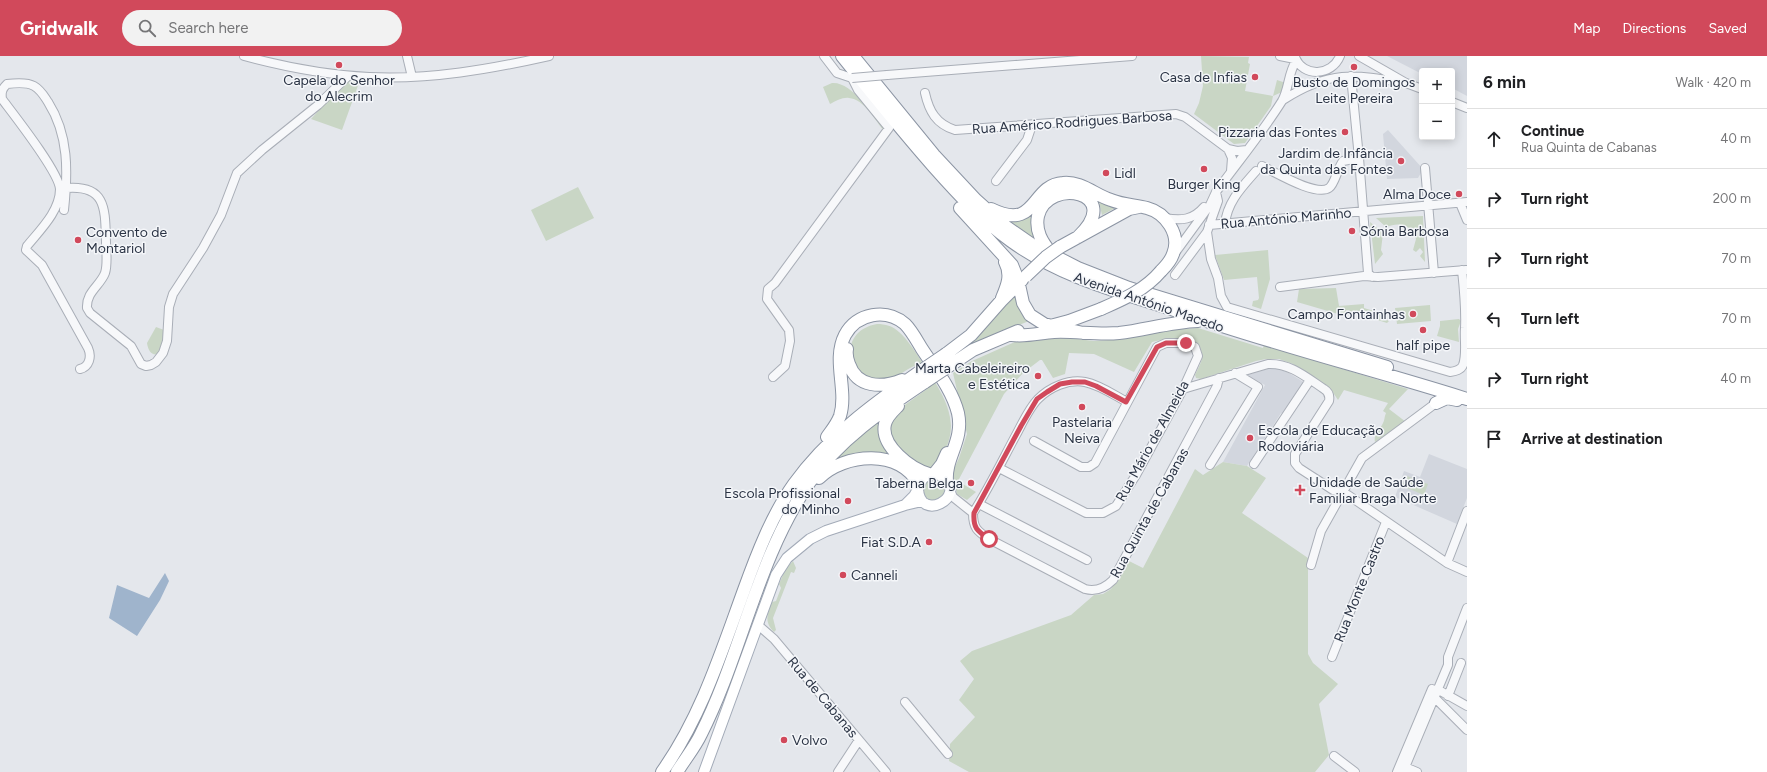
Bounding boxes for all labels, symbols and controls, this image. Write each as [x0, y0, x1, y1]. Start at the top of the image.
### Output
search box [122, 10, 402, 46]
text: Gridwalk [20, 17, 98, 40]
icon: search [136, 17, 158, 39]
text: Search here [168, 19, 248, 37]
text: Map [1573, 20, 1601, 37]
text: Directions [1623, 20, 1686, 37]
text: Saved [1708, 20, 1747, 37]
marker: Capela do Senhor do Alecrim [334, 60, 344, 70]
marker: Busto de Domingos Leite Pereira [1349, 62, 1359, 72]
map controls [1419, 68, 1455, 140]
button: + [1419, 68, 1455, 104]
place label: Casa de Infias [1160, 69, 1247, 86]
place label: Capela do Senhor do Alecrim [283, 72, 395, 105]
marker: Casa de Infias [1250, 72, 1260, 82]
text: 6 min [1483, 72, 1526, 92]
place label: Busto de Domingos Leite Pereira [1293, 74, 1415, 107]
text: Walk · 420 m [1676, 75, 1751, 90]
button: − [1419, 104, 1455, 140]
street label: Rua Américo Rodrigues Barbosa [971, 107, 1173, 138]
text: Continue [1521, 122, 1584, 140]
place label: Pizzaria das Fontes [1218, 124, 1337, 141]
marker: Pizzaria das Fontes [1340, 127, 1350, 137]
icon: ahead [1483, 128, 1505, 150]
text: 40 m [1720, 131, 1751, 146]
text: Rua Quinta de Cabanas [1521, 140, 1657, 155]
place label: Jardim de Infância da Quinta das Fontes [1260, 145, 1393, 178]
marker: Jardim de Infância da Quinta das Fontes [1396, 156, 1406, 166]
marker: Burger King [1199, 164, 1209, 174]
place label: Lidl [1114, 165, 1136, 182]
marker: Lidl [1101, 168, 1111, 178]
place label: Burger King [1168, 176, 1240, 193]
place label: Alma Doce [1383, 186, 1451, 203]
icon: right [1483, 188, 1505, 210]
marker: Alma Doce [1454, 189, 1464, 199]
text: Turn right [1521, 190, 1589, 208]
text: 200 m [1713, 191, 1751, 206]
street label: Rua António Marinho [1220, 204, 1352, 233]
place label: Sónia Barbosa [1360, 223, 1449, 240]
place label: Convento de Montariol [86, 224, 168, 257]
marker: Sónia Barbosa [1347, 226, 1357, 236]
marker: Convento de Montariol [73, 235, 83, 245]
icon: right [1483, 248, 1505, 270]
text: Turn right [1521, 250, 1589, 268]
text: 70 m [1721, 251, 1751, 266]
street label: Avenida António Macedo [1071, 269, 1226, 336]
place label: Campo Fontainhas [1288, 306, 1405, 323]
icon: left [1483, 308, 1505, 330]
marker: Campo Fontainhas [1408, 309, 1418, 319]
text: Turn left [1521, 310, 1579, 328]
text: 70 m [1721, 311, 1751, 326]
marker: half pipe [1418, 325, 1428, 335]
route end [1177, 334, 1195, 352]
place label: half pipe [1396, 337, 1450, 354]
place label: Marta Cabeleireiro e Estética [915, 360, 1030, 393]
icon: right [1483, 368, 1505, 390]
text: Turn right [1521, 370, 1589, 388]
marker: Marta Cabeleireiro e Estética [1033, 371, 1043, 381]
text: 40 m [1720, 371, 1751, 386]
street label: Rua Mário de Almeida [1112, 378, 1193, 505]
marker: Pastelaria Neiva [1077, 402, 1087, 412]
place label: Pastelaria Neiva [1052, 414, 1112, 447]
place label: Escola de Educação Rodoviária [1258, 422, 1383, 455]
icon: arrive [1483, 428, 1505, 450]
text: Arrive at destination [1521, 430, 1662, 448]
marker: Escola de Educação Rodoviária [1245, 433, 1255, 443]
street label: Rua Quinta de Cabanas [1107, 445, 1192, 581]
place label: Unidade de Saúde Familiar Braga Norte [1309, 474, 1437, 507]
place label: Taberna Belga [875, 475, 963, 492]
marker: Taberna Belga [966, 478, 976, 488]
marker: Unidade de Saúde Familiar Braga Norte [1294, 484, 1306, 496]
place label: Escola Profissional do Minho [724, 485, 840, 518]
marker: Escola Profissional do Minho [843, 496, 853, 506]
route start [980, 530, 998, 548]
place label: Fiat S.D.A [861, 534, 922, 551]
street label: Rua Monte Castro [1330, 534, 1389, 645]
marker: Fiat S.D.A [924, 537, 934, 547]
place label: Canneli [851, 567, 898, 584]
marker: Canneli [838, 570, 848, 580]
street label: Rua de Cabanas [784, 653, 861, 741]
place label: Volvo [792, 732, 828, 749]
marker: Volvo [779, 735, 789, 745]

